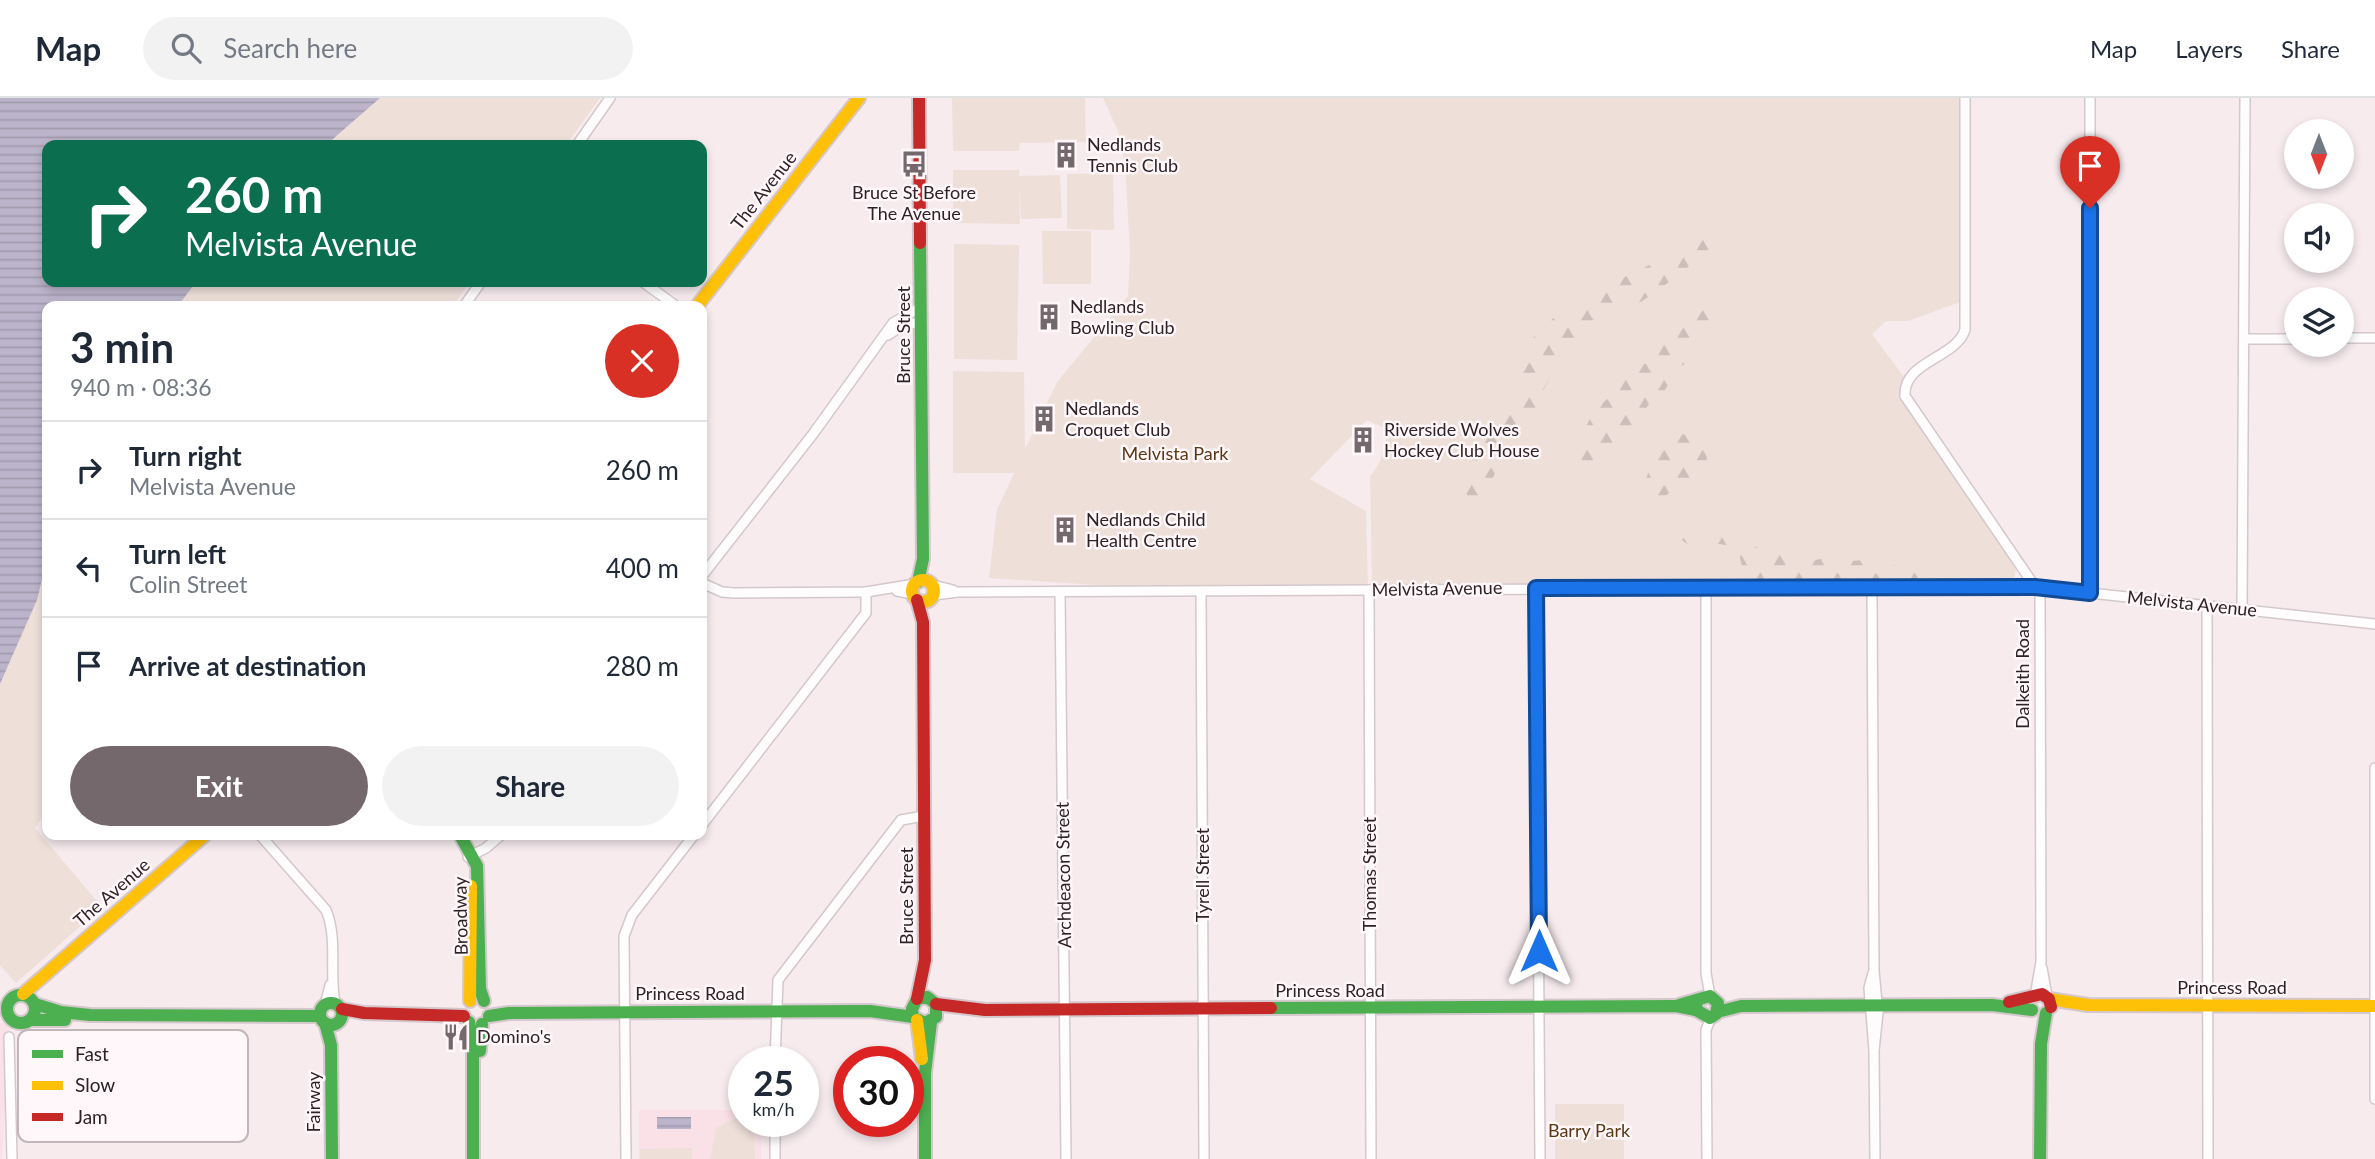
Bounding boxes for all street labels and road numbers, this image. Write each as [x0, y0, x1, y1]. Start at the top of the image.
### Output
street label: The Avenue [726, 147, 801, 234]
street label: Bruce Street [892, 285, 914, 384]
street label: Melvista Avenue [1372, 576, 1502, 600]
street label: Melvista Avenue [2126, 585, 2258, 621]
street label: Dalkeith Road [2011, 619, 2033, 729]
street label: Archdeacon Street [1051, 801, 1075, 948]
street label: Thomas Street [1358, 816, 1380, 931]
street label: Tyrell Street [1191, 827, 1213, 922]
street label: Bruce Street [895, 846, 917, 945]
street label: The Avenue [69, 853, 154, 931]
street label: Broadway [448, 876, 472, 956]
street label: Princess Road [2177, 976, 2287, 998]
street label: Princess Road [1275, 979, 1385, 1001]
street label: Princess Road [635, 982, 745, 1004]
street label: Fairway [302, 1071, 324, 1132]

